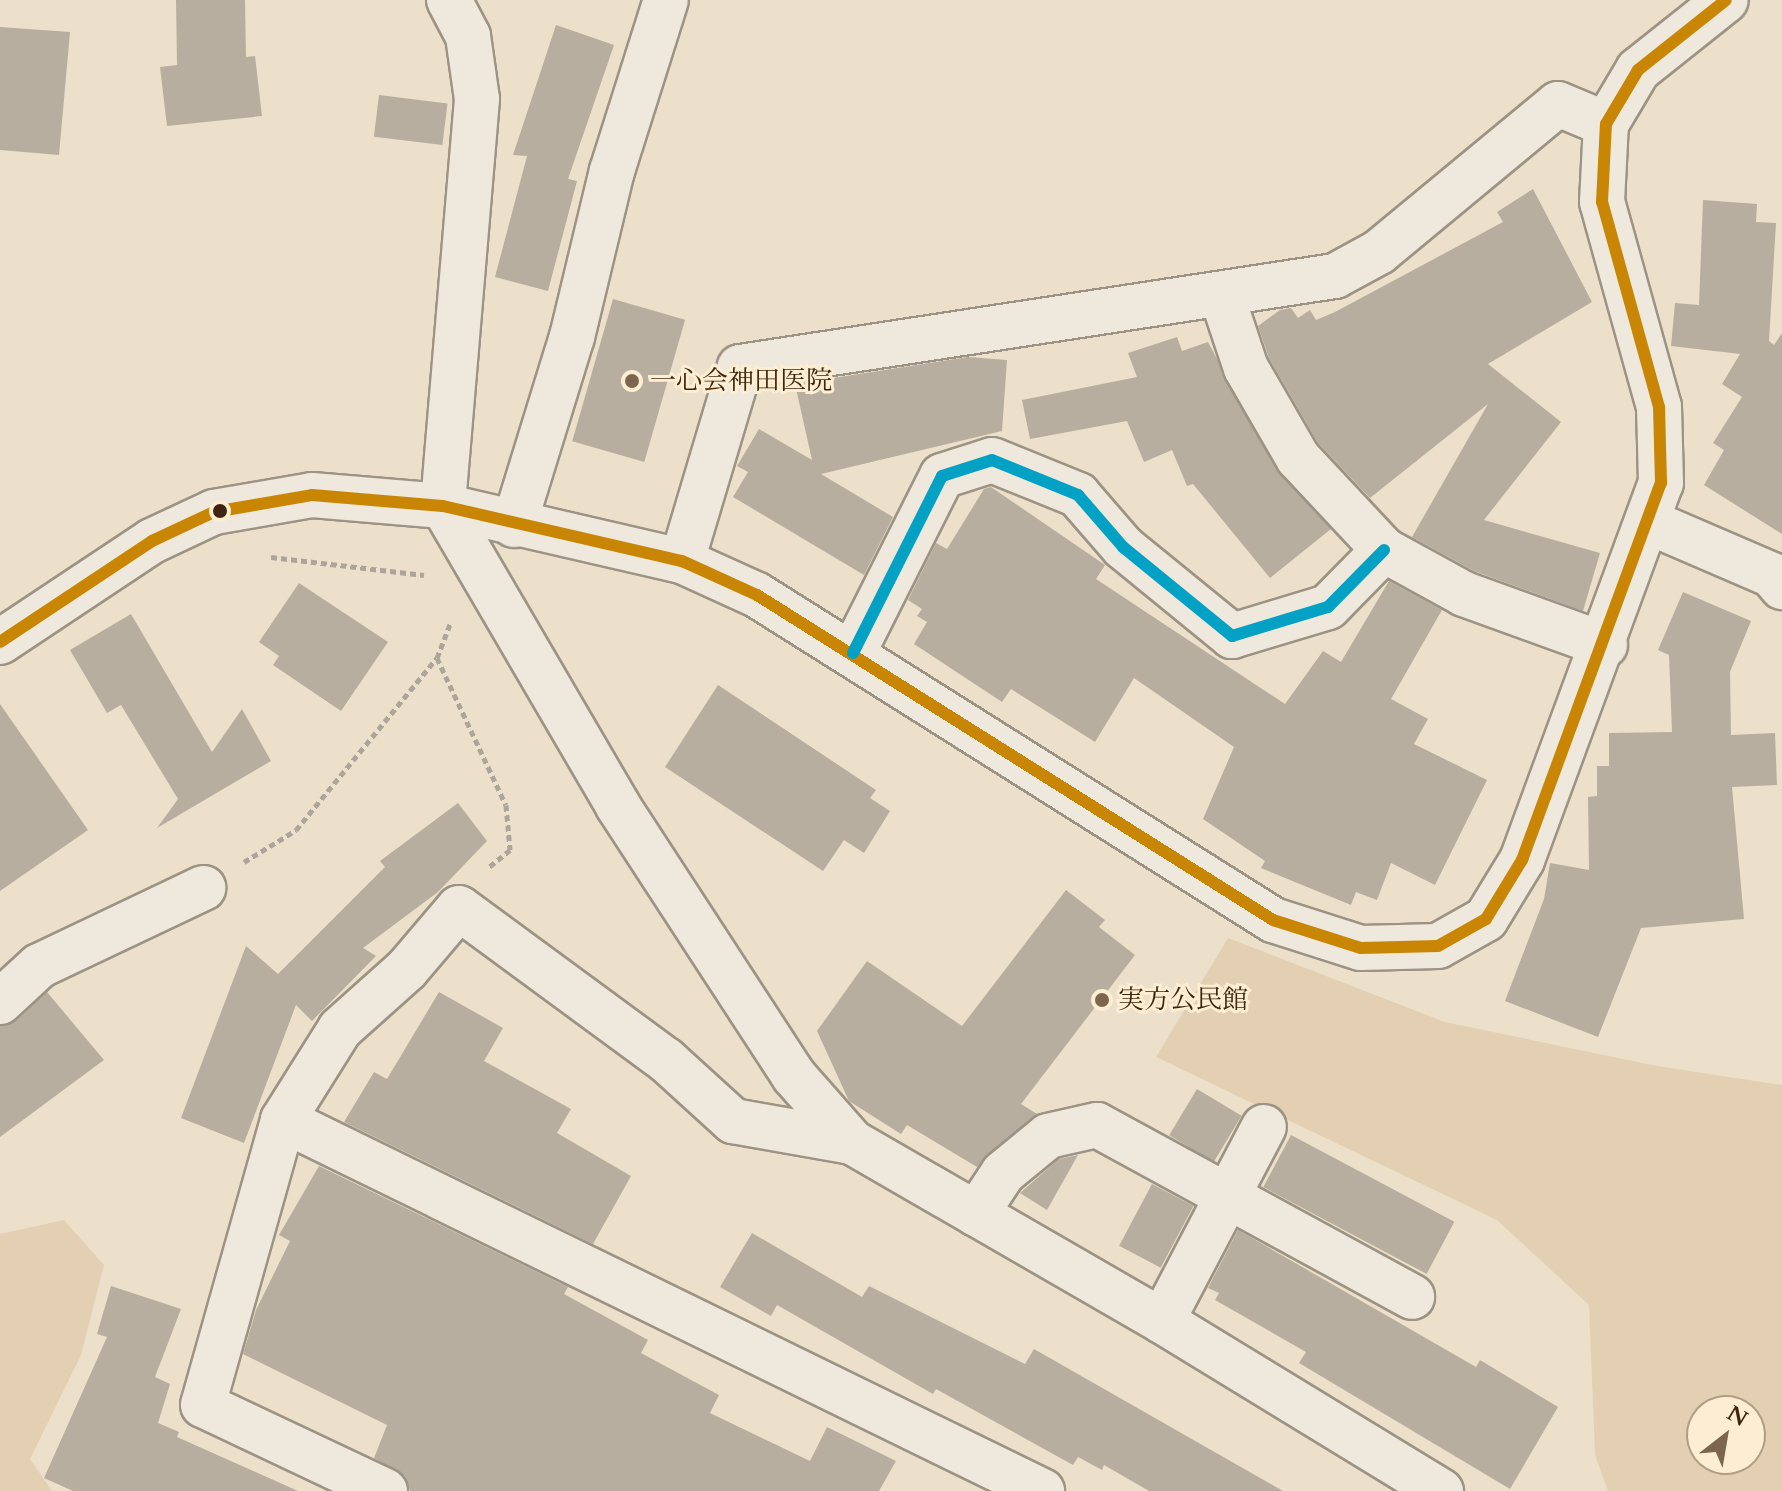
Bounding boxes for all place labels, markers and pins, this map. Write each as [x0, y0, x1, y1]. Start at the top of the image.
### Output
place label: 一心会神田医院 [650, 365, 832, 397]
marker: 一心会神田医院 [621, 370, 643, 392]
unlabelled marker [212, 503, 228, 519]
place label: 実方公民館 [1118, 984, 1248, 1016]
marker: 実方公民館 [1093, 991, 1111, 1009]

